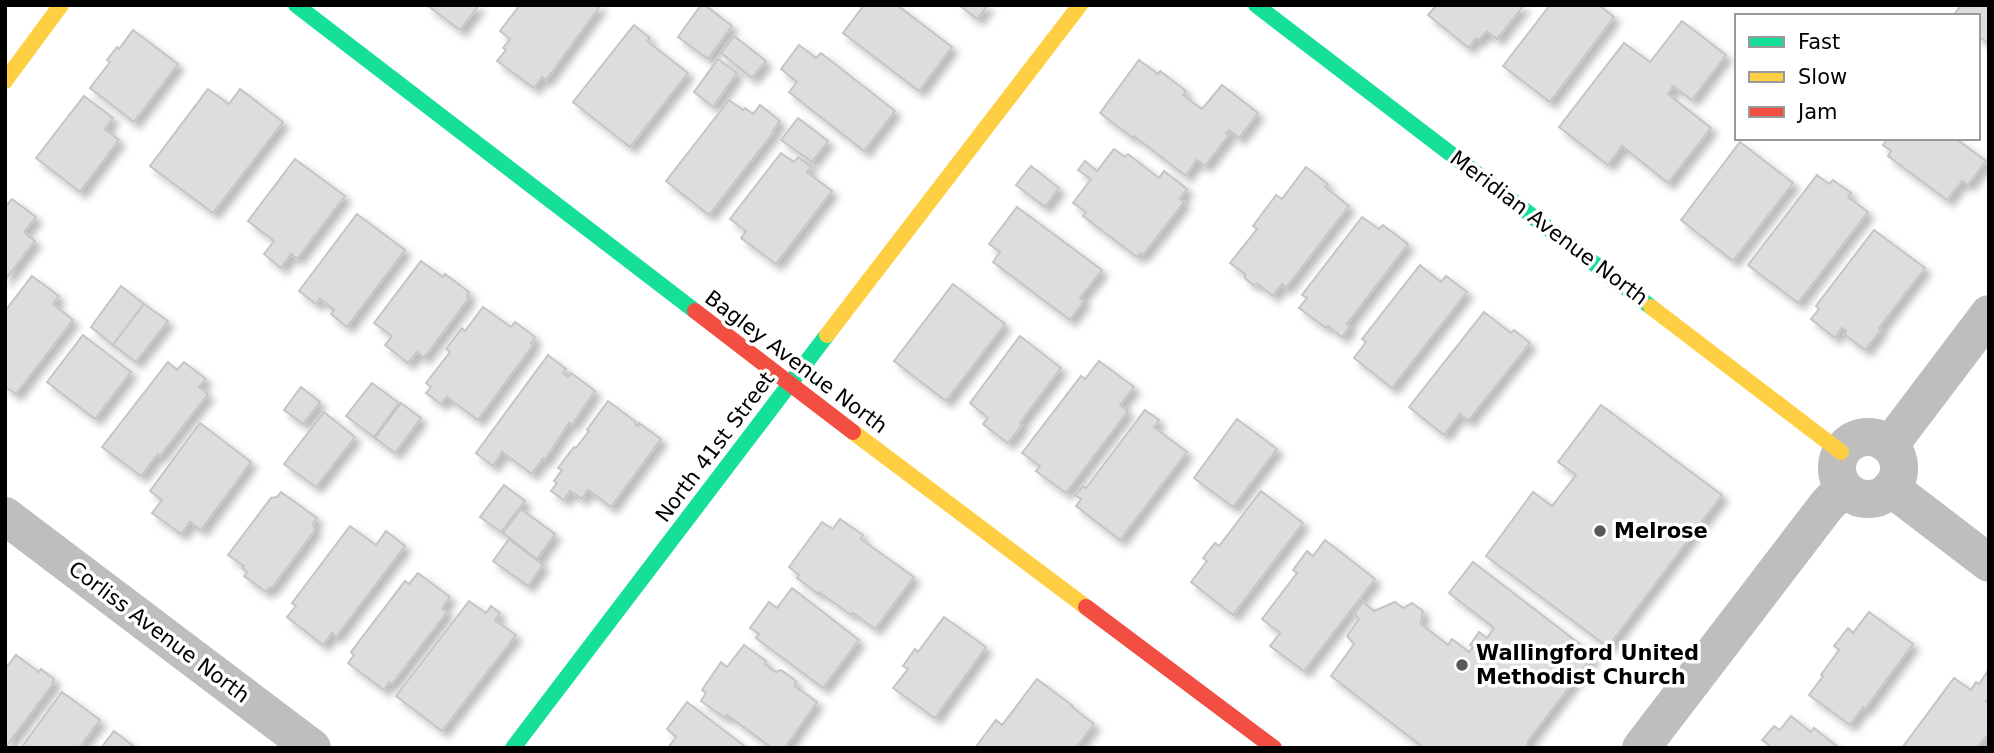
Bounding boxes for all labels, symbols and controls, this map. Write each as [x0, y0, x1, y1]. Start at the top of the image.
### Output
legend [1735, 14, 1980, 140]
text: Fast [1798, 30, 1840, 54]
text: Slow [1798, 65, 1847, 89]
text: Jam [1796, 100, 1838, 124]
street label: Meridian Avenue North [1446, 146, 1652, 310]
street label: Bagley Avenue North [700, 286, 892, 438]
street label: North 41st Street [651, 367, 779, 527]
place label: Melrose [1614, 519, 1708, 543]
marker: Melrose [1592, 523, 1608, 539]
street label: Corliss Avenue North [64, 556, 254, 708]
place label: Wallingford United Methodist Church [1476, 641, 1699, 689]
marker: Wallingford United Methodist Church [1454, 657, 1470, 673]

